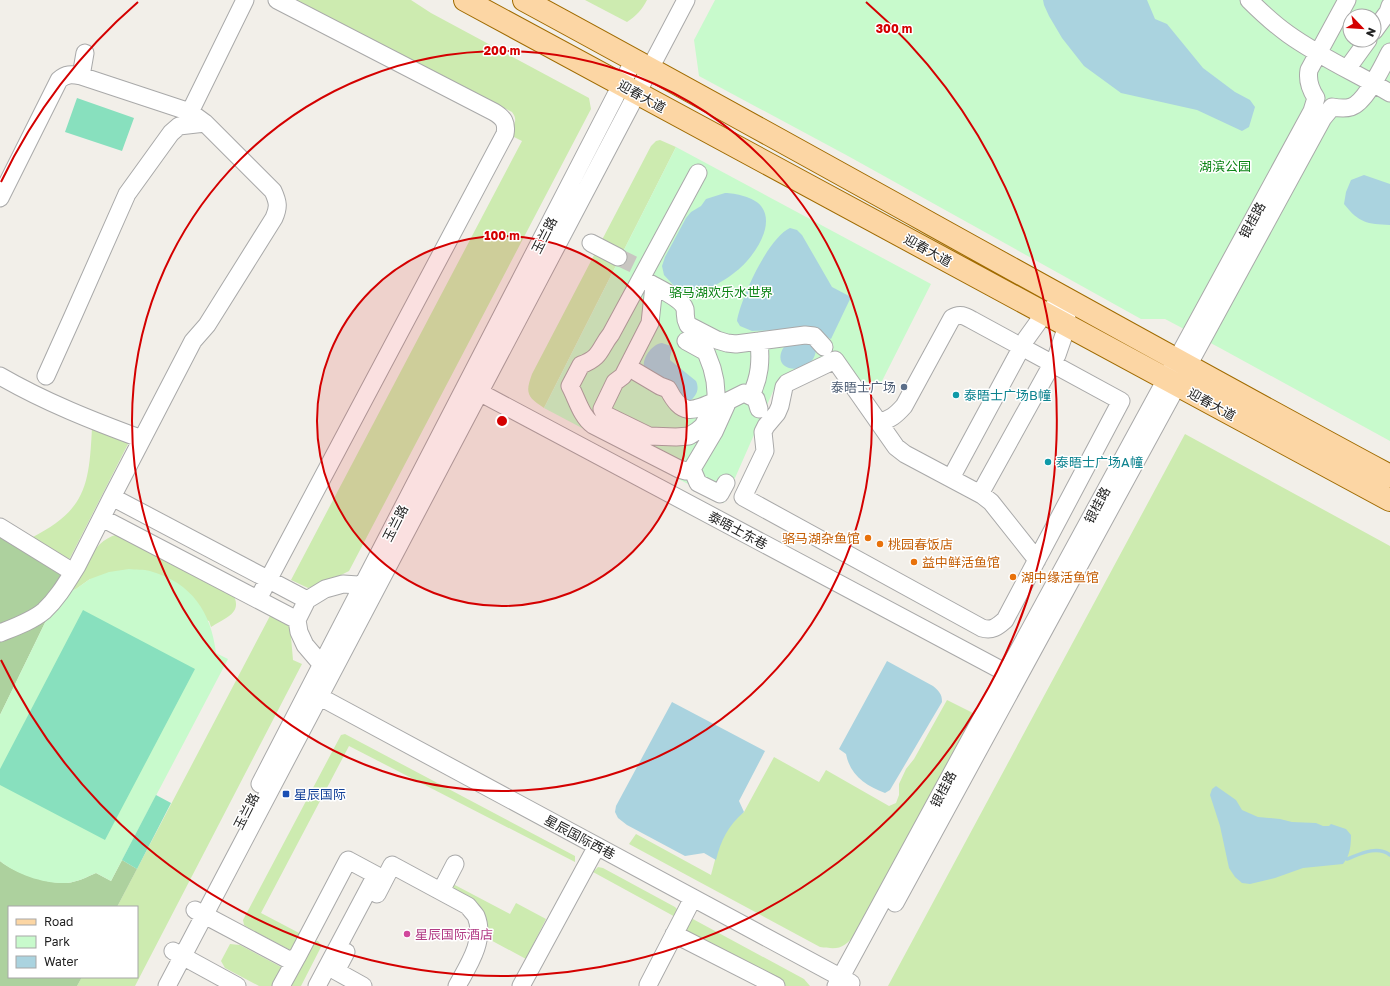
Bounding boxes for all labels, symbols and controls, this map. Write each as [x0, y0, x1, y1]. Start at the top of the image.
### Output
north arrow [1342, 8, 1382, 48]
text: 300 m [876, 21, 912, 36]
text: N [1364, 26, 1379, 39]
text: 200 m [484, 43, 520, 58]
street label: 迎春大道 [615, 76, 669, 116]
park label: 湖滨公园 [1199, 158, 1251, 174]
street label: 银桂路 [1236, 199, 1268, 241]
street label: 玉兰路 [528, 214, 560, 256]
text: 100 m [484, 228, 520, 243]
street label: 迎春大道 [901, 230, 955, 270]
park label: 骆马湖欢乐水世界 [669, 284, 773, 300]
place label: 泰晤士广场 [831, 379, 896, 395]
marker: 泰晤士广场 [899, 382, 909, 392]
street label: 迎春大道 [1185, 384, 1239, 424]
place label: 泰晤士广场B幢 [964, 387, 1051, 403]
marker: 泰晤士广场B幢 [951, 390, 961, 400]
centre of rings [495, 414, 509, 428]
place label: 泰晤士广场A幢 [1056, 454, 1143, 470]
marker: 泰晤士广场A幢 [1043, 457, 1053, 467]
street label: 银桂路 [1081, 484, 1113, 526]
street label: 玉兰路 [379, 502, 411, 544]
street label: 泰晤士东巷 [706, 508, 770, 552]
place label: 骆马湖杂鱼馆 [782, 530, 860, 546]
marker: 骆马湖杂鱼馆 [863, 533, 873, 543]
place label: 桃园春饭店 [888, 536, 953, 552]
marker: 桃园春饭店 [875, 539, 885, 549]
place label: 益中鲜活鱼馆 [922, 554, 1000, 570]
marker: 益中鲜活鱼馆 [909, 557, 919, 567]
place label: 湖中缘活鱼馆 [1021, 569, 1099, 585]
marker: 湖中缘活鱼馆 [1008, 572, 1018, 582]
street label: 银桂路 [927, 768, 959, 810]
place label: 星辰国际 [294, 786, 346, 802]
marker: 星辰国际 [281, 789, 291, 799]
street label: 玉兰路 [230, 790, 262, 832]
street label: 星辰国际西巷 [542, 812, 618, 862]
legend [8, 906, 138, 978]
text: Road [44, 914, 73, 929]
place label: 星辰国际酒店 [415, 926, 493, 942]
marker: 星辰国际酒店 [402, 929, 412, 939]
text: Park [44, 934, 70, 949]
text: Water [44, 954, 78, 969]

